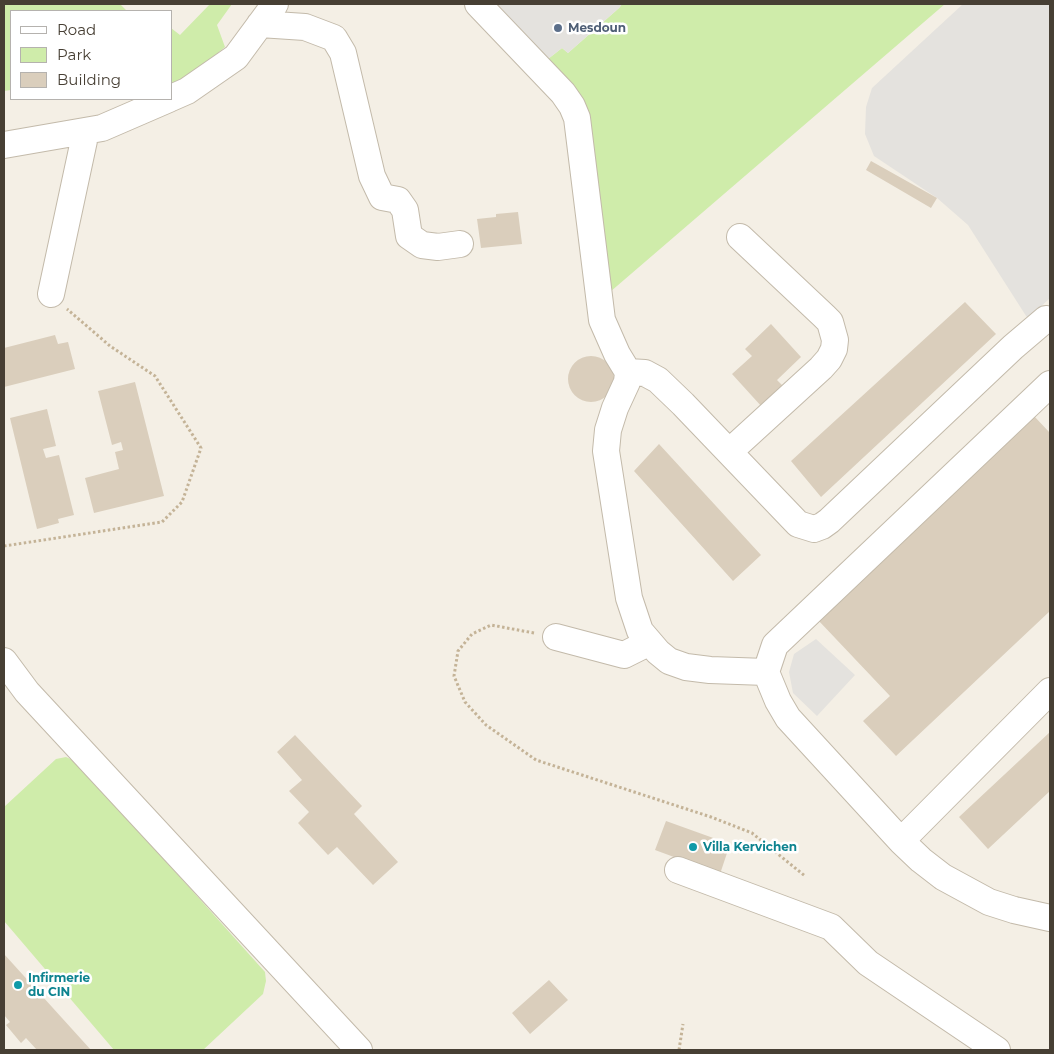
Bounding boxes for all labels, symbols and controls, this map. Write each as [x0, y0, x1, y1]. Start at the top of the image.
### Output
legend [10, 10, 172, 100]
text: Road [57, 20, 96, 39]
place label: Mesdoun [568, 21, 626, 35]
marker: Mesdoun [552, 22, 564, 34]
text: Park [57, 45, 91, 64]
text: Building [57, 70, 121, 89]
place label: Villa Kervichen [703, 840, 797, 854]
marker: Villa Kervichen [687, 841, 699, 853]
place label: Infirmerie du CIN [28, 971, 90, 999]
marker: Infirmerie du CIN [12, 979, 24, 991]

